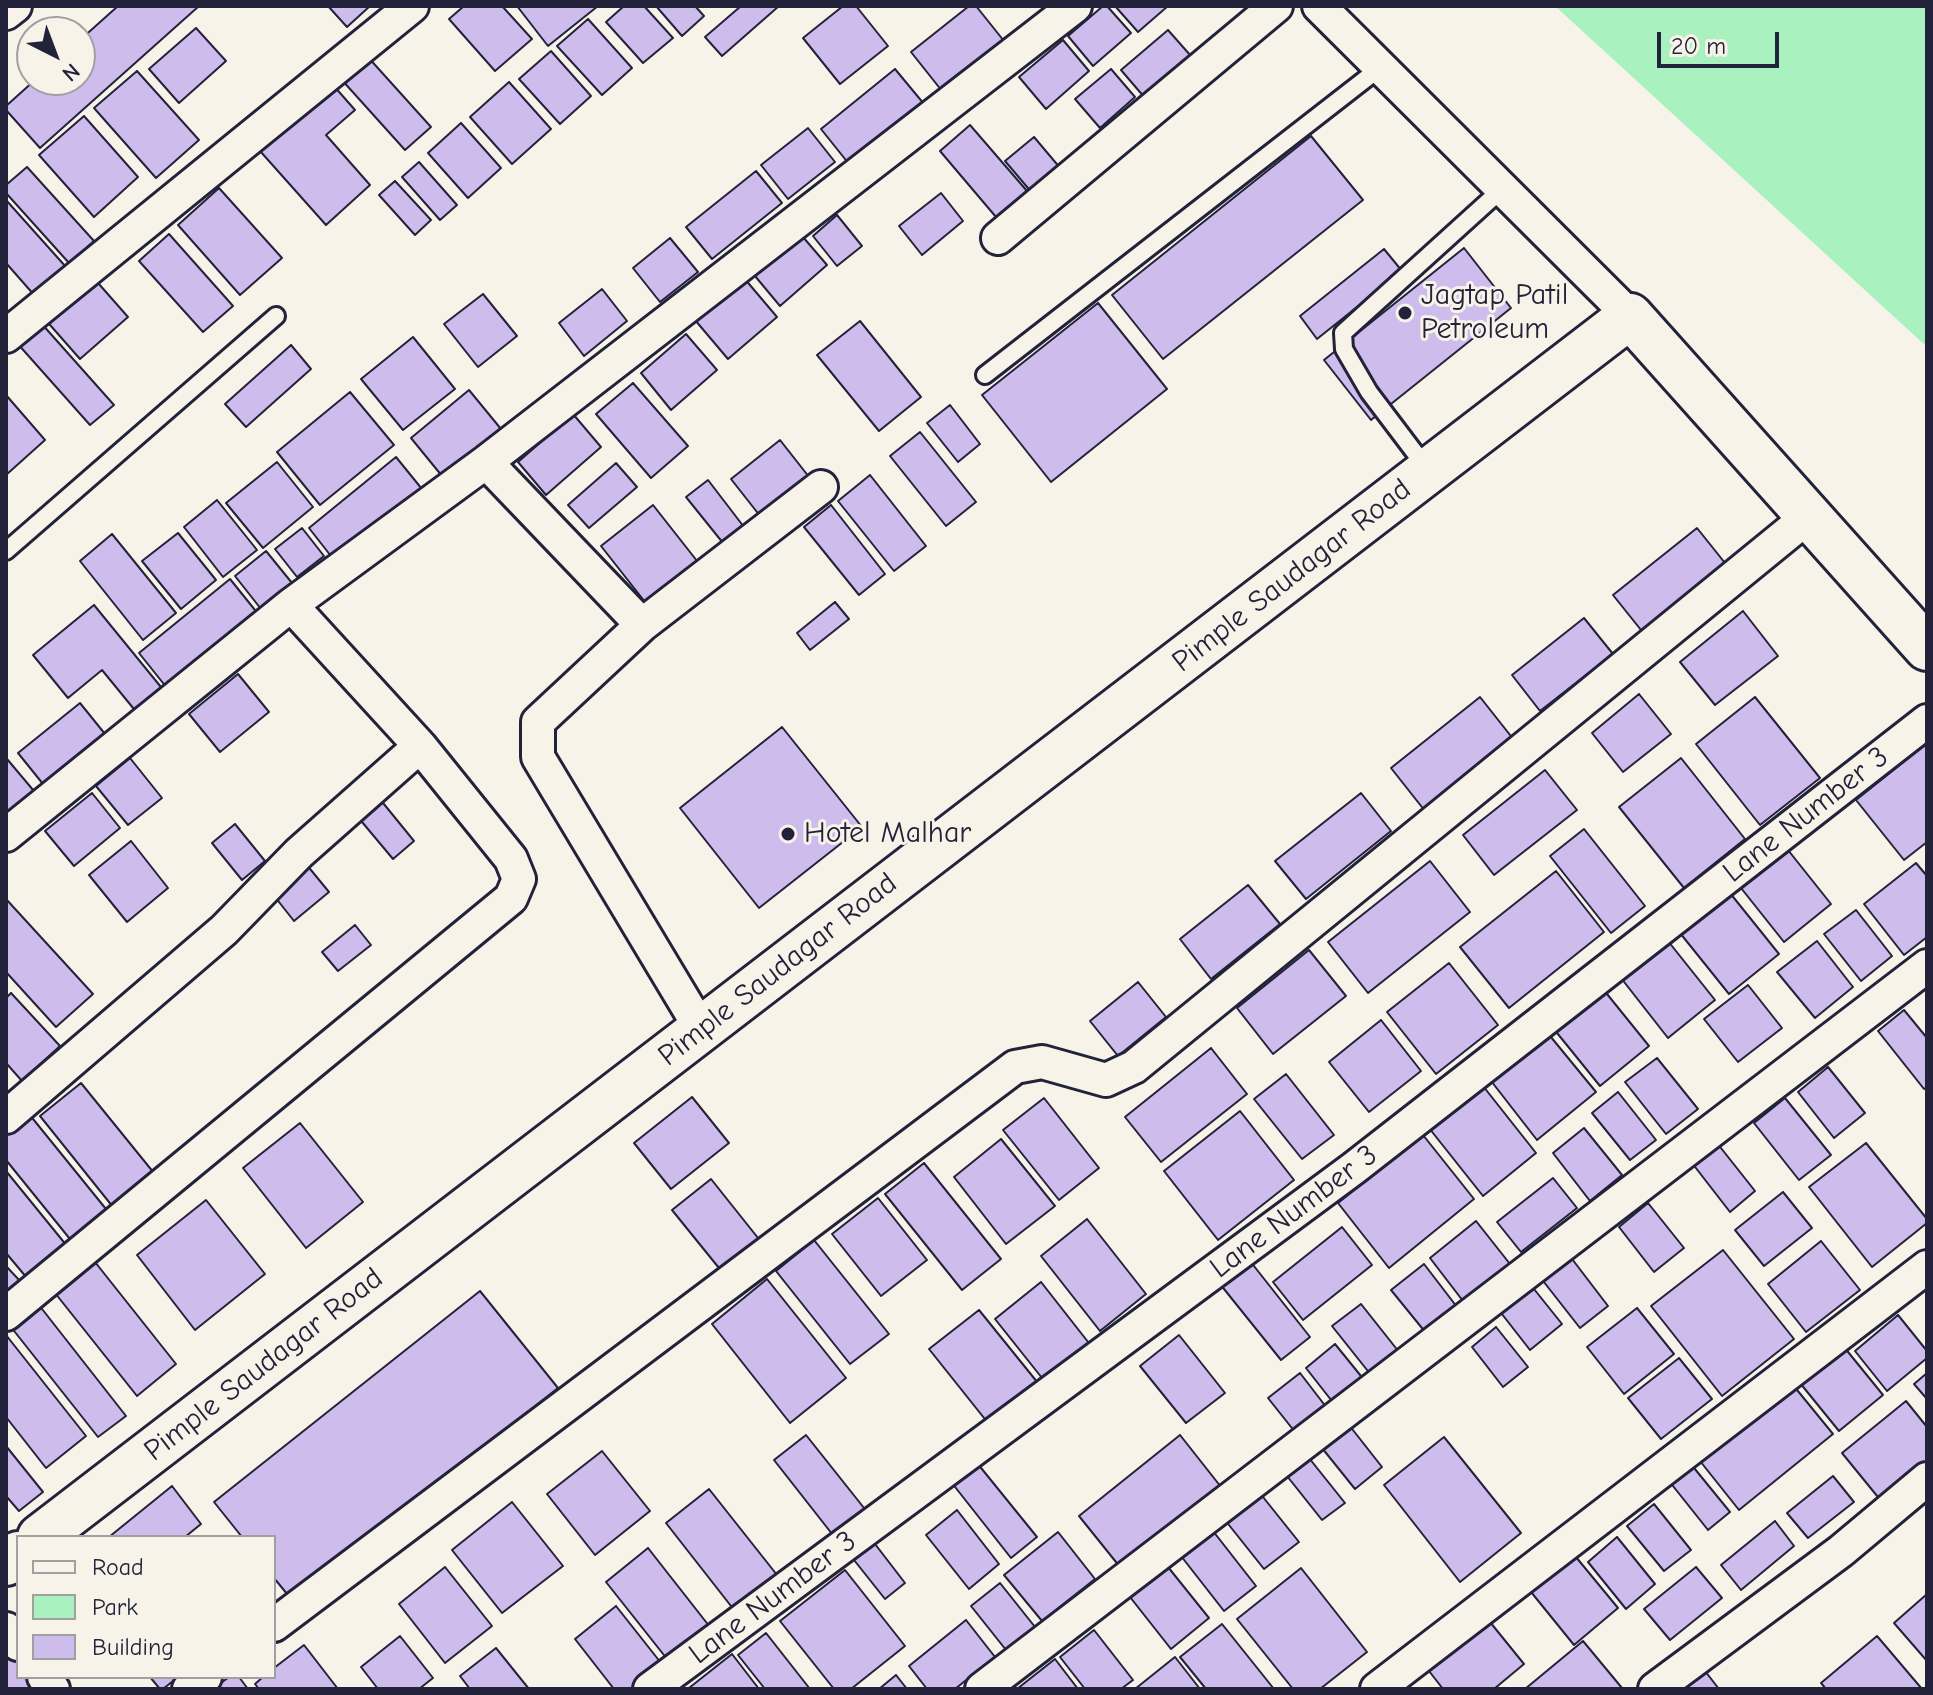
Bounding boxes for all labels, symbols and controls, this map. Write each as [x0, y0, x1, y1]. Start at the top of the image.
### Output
north arrow [16, 16, 96, 96]
scale bar [1661, 16, 1783, 66]
text: 20 m [1671, 32, 1726, 60]
text: N [57, 58, 85, 87]
place label: Jagtap Patil Petroleum [1421, 278, 1568, 348]
marker: Jagtap Patil Petroleum [1396, 304, 1414, 322]
street label: Pimple Saudagar Road [1166, 472, 1418, 680]
street label: Lane Number 3 [1716, 739, 1896, 891]
place label: Hotel Malhar [804, 816, 971, 852]
marker: Hotel Malhar [779, 825, 797, 843]
street label: Pimple Saudagar Road [652, 866, 904, 1074]
street label: Lane Number 3 [1203, 1138, 1385, 1286]
street label: Pimple Saudagar Road [138, 1261, 390, 1469]
street label: Lane Number 3 [682, 1524, 864, 1672]
legend [16, 1535, 276, 1679]
text: Road [92, 1553, 144, 1581]
text: Park [92, 1593, 138, 1621]
text: Building [92, 1633, 174, 1661]

